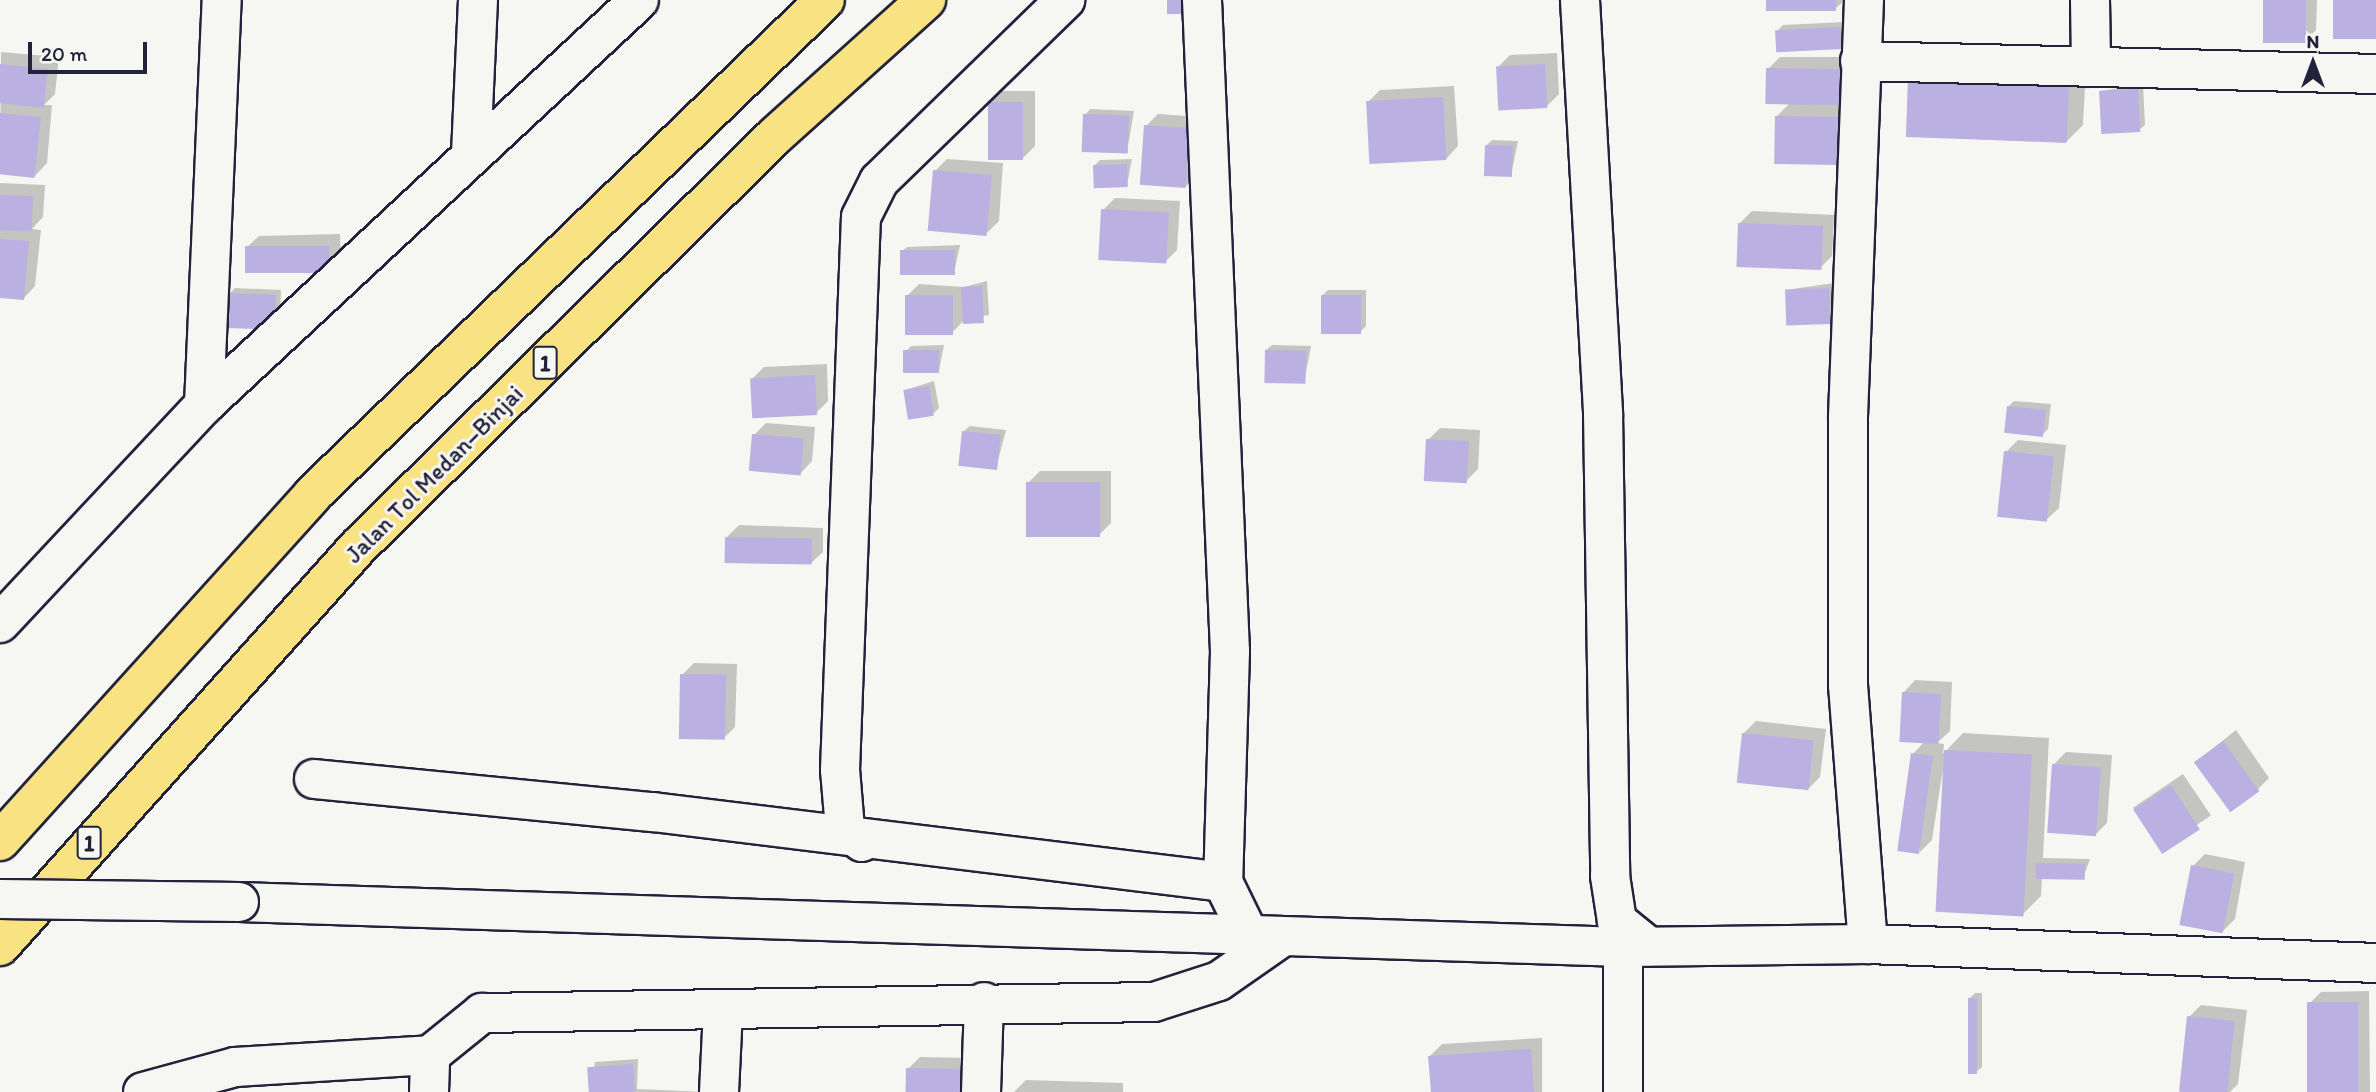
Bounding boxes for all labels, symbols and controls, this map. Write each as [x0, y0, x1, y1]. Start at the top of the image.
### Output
scale bar [32, 28, 150, 72]
north arrow [2278, 28, 2348, 98]
text: N [2307, 30, 2319, 53]
text: 20 m [41, 41, 87, 66]
road number: 1 [531, 344, 559, 382]
street label: Jalan Tol Medan–Binjai [340, 380, 528, 568]
road number: 1 [75, 824, 103, 862]

